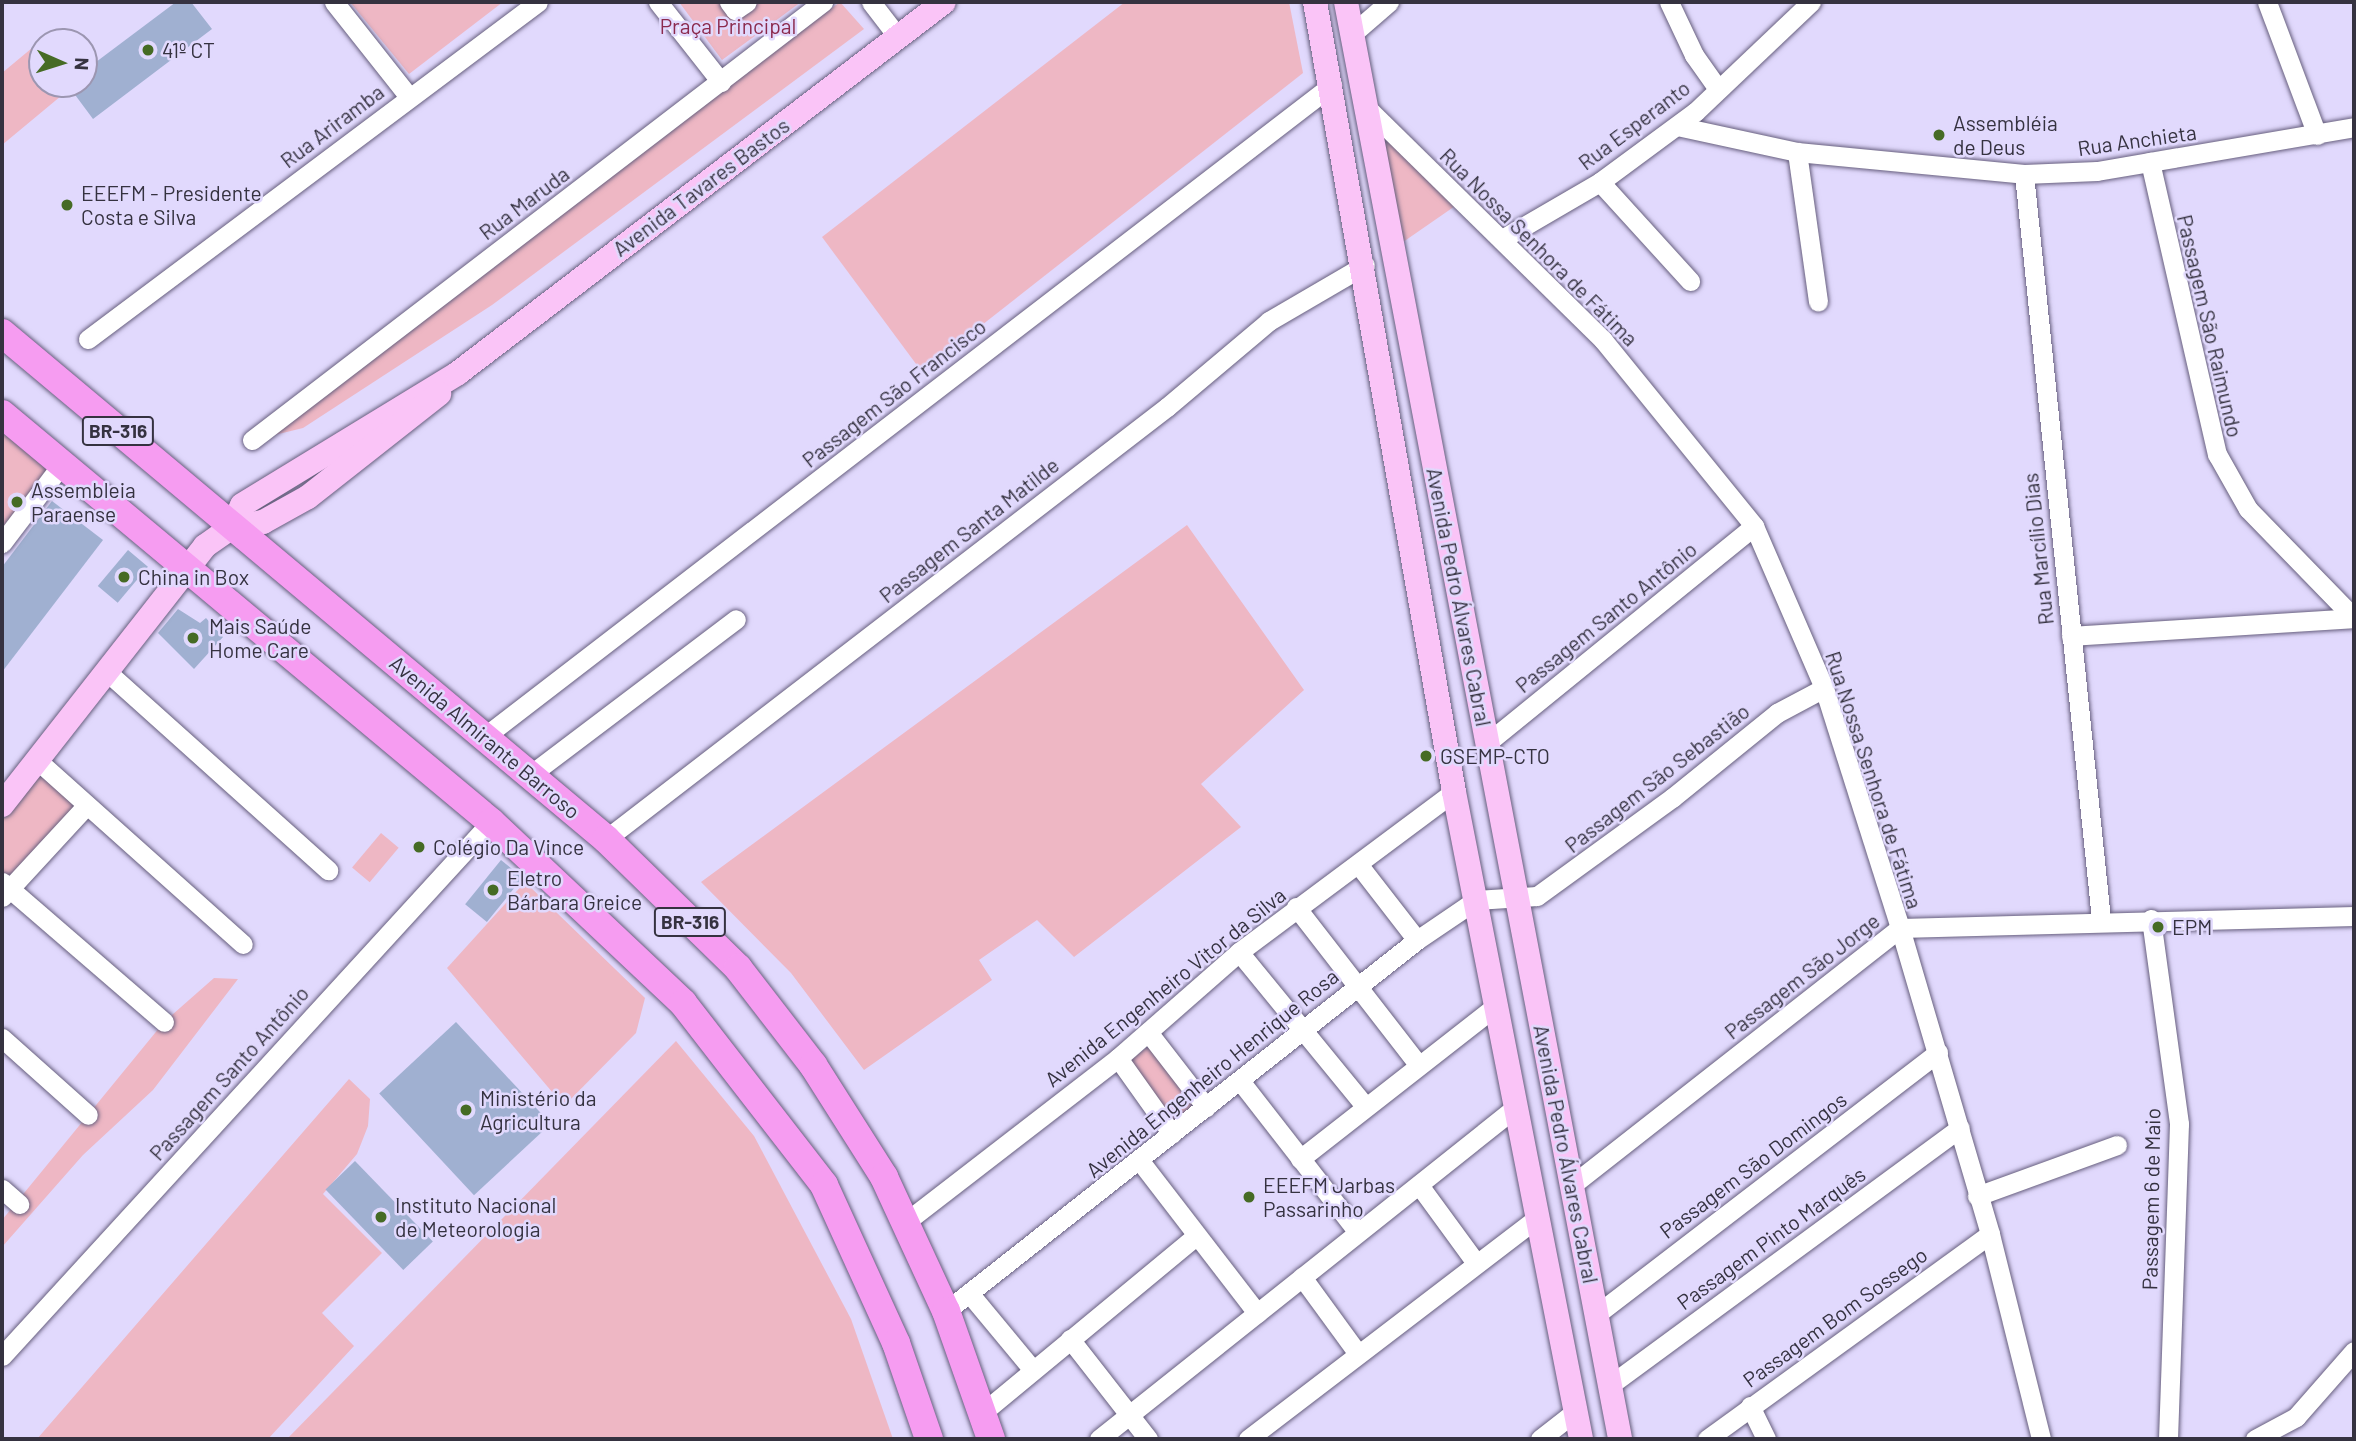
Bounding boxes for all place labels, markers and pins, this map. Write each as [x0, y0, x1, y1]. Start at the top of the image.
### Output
place label: 41º CT [162, 37, 215, 63]
marker: 41º CT [140, 42, 156, 58]
place label: Assembléia de Deus [1953, 110, 2058, 160]
marker: Assembléia de Deus [1931, 127, 1947, 143]
place label: EEEFM - Presidente Costa e Silva [81, 180, 262, 230]
marker: EEEFM - Presidente Costa e Silva [59, 197, 75, 213]
place label: Assembleia Paraense [31, 477, 136, 527]
marker: Assembleia Paraense [9, 494, 25, 510]
place label: China in Box [138, 564, 249, 590]
marker: China in Box [116, 569, 132, 585]
place label: Mais Saúde Home Care [209, 613, 311, 663]
marker: Mais Saúde Home Care [183, 628, 203, 648]
place label: GSEMP-CTO [1440, 743, 1550, 769]
marker: GSEMP-CTO [1418, 748, 1434, 764]
place label: Colégio Da Vince [433, 834, 584, 860]
marker: Colégio Da Vince [411, 839, 427, 855]
place label: Eletro Bárbara Greice [507, 865, 642, 915]
marker: Eletro Bárbara Greice [485, 882, 501, 898]
place label: EPM [2172, 914, 2212, 940]
marker: EPM [2150, 919, 2166, 935]
place label: Ministério da Agricultura [480, 1085, 596, 1135]
marker: Ministério da Agricultura [458, 1102, 474, 1118]
place label: EEEFM Jarbas Passarinho [1263, 1172, 1395, 1222]
marker: EEEFM Jarbas Passarinho [1241, 1189, 1257, 1205]
place label: Instituto Nacional de Meteorologia [395, 1192, 556, 1242]
marker: Instituto Nacional de Meteorologia [373, 1209, 389, 1225]

